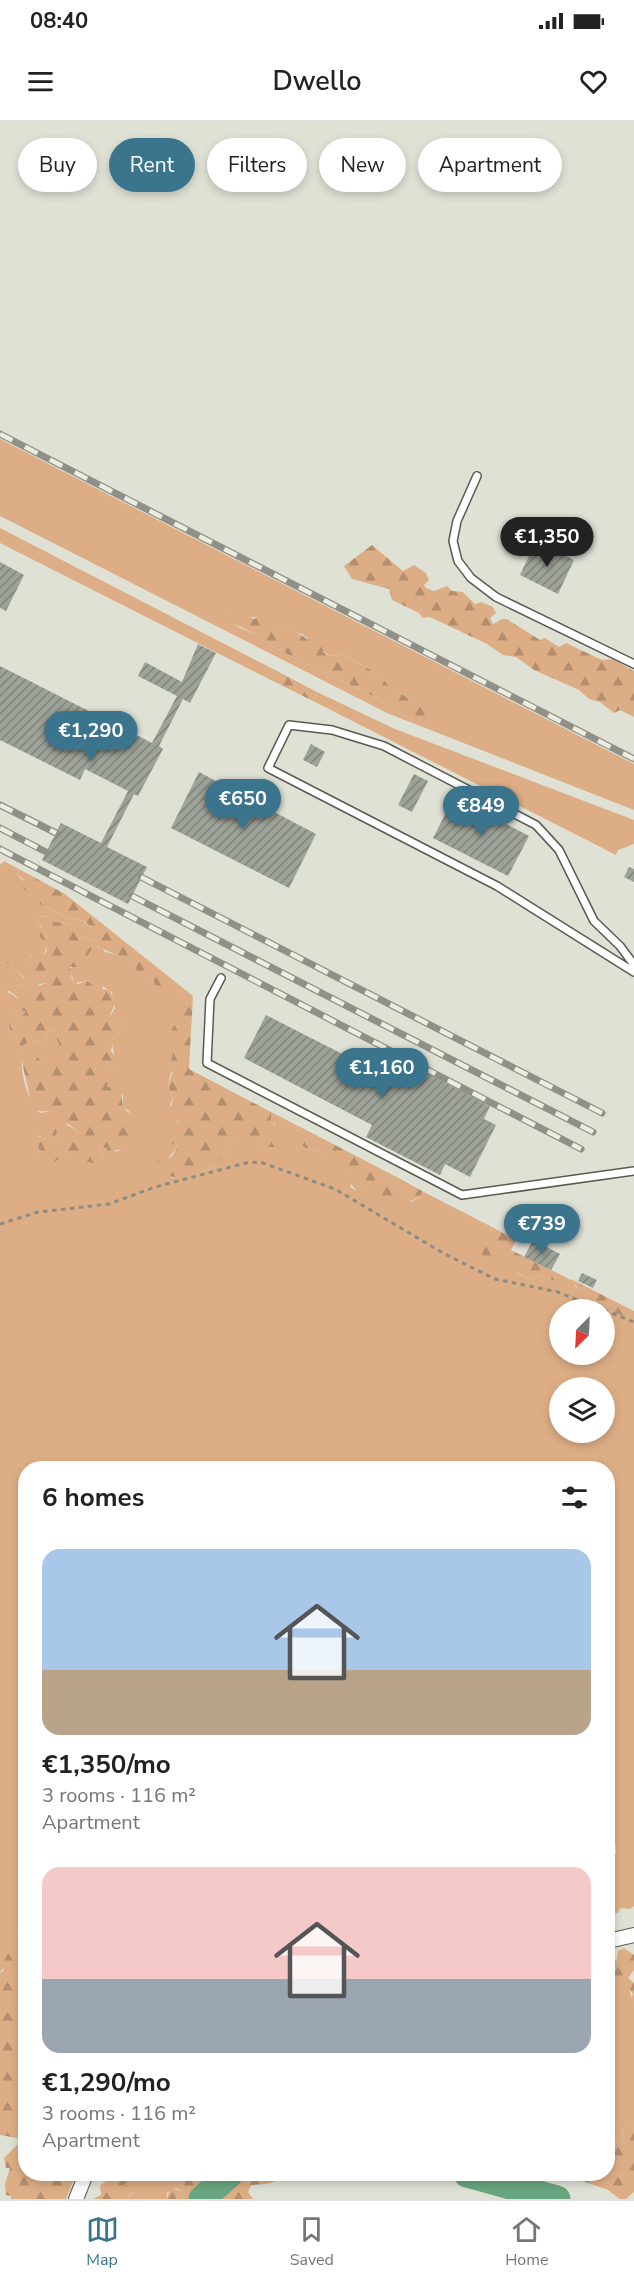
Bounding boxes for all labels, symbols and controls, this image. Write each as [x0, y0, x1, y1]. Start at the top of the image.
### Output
text: 08:40 [30, 6, 88, 36]
text: Dwello [272, 63, 362, 100]
icon: menu [24, 65, 57, 98]
icon: heart [577, 65, 610, 98]
chip: Buy [18, 138, 97, 192]
chip: Rent [109, 138, 195, 192]
chip: Filters [207, 138, 307, 192]
chip: New [319, 138, 406, 192]
chip: Apartment [418, 138, 562, 192]
pin: €1,350 [498, 517, 596, 568]
text: €1,350 [515, 523, 579, 550]
pin: €1,290 [42, 711, 140, 762]
text: €1,290 [59, 717, 123, 744]
pin: €650 [207, 779, 279, 830]
text: €650 [219, 785, 267, 812]
pin: €849 [445, 786, 517, 837]
text: €849 [457, 792, 505, 819]
pin: €1,160 [333, 1048, 431, 1099]
text: €1,160 [350, 1054, 414, 1081]
pin: €739 [506, 1204, 578, 1255]
text: €739 [518, 1210, 566, 1237]
north arrow [549, 1299, 615, 1365]
map controls [549, 1299, 615, 1443]
button: layers [549, 1377, 615, 1443]
text: 6 homes [42, 1480, 144, 1515]
icon: filters [558, 1481, 591, 1514]
icon: home [263, 1588, 371, 1696]
text: €1,350/mo [42, 1747, 171, 1782]
text: 3 rooms · 116 m² [42, 1782, 196, 1809]
text: Apartment [42, 1809, 140, 1836]
icon: home [263, 1906, 371, 2014]
text: €1,290/mo [42, 2065, 171, 2100]
text: 3 rooms · 116 m² [42, 2100, 196, 2127]
text: Apartment [42, 2127, 140, 2154]
tab: Map [86, 2213, 119, 2271]
tab: Saved [290, 2213, 334, 2271]
tab: Home [505, 2213, 548, 2271]

